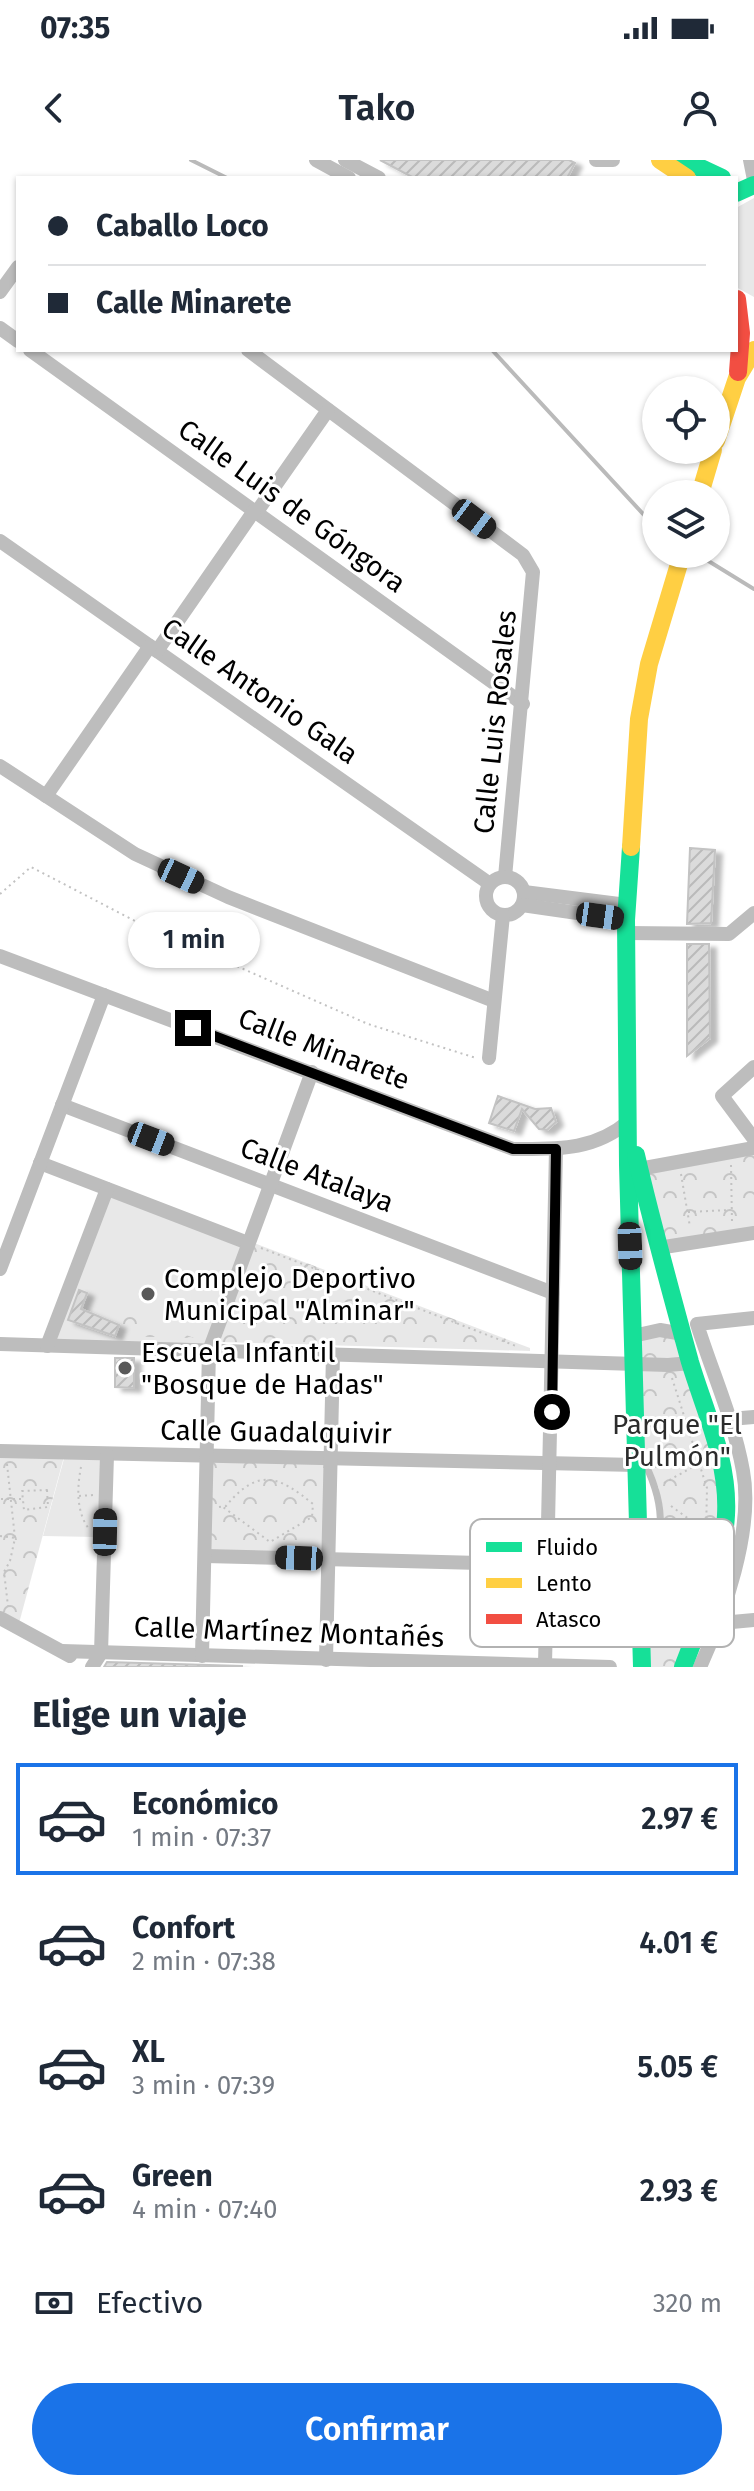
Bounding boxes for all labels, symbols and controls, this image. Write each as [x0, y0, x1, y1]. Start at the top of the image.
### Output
text: 07:35 [40, 10, 110, 46]
icon: back [32, 86, 76, 130]
text: Tako [338, 86, 416, 130]
icon: person [678, 86, 722, 130]
text: Caballo Loco [96, 208, 269, 244]
text: Calle Minarete [96, 285, 292, 321]
map controls [642, 376, 730, 568]
button: locate [642, 376, 730, 464]
street label: Calle Luis de Góngora [172, 412, 412, 600]
button: layers [642, 480, 730, 568]
car [448, 495, 500, 543]
street label: Calle Luis Rosales [467, 609, 523, 835]
street label: Calle Antonio Gala [156, 611, 364, 771]
car [154, 855, 208, 897]
car [575, 901, 625, 931]
callout: 1 min [127, 912, 259, 968]
text: 1 min [163, 924, 225, 955]
street label: Calle Minarete [234, 1001, 414, 1097]
route end [175, 1010, 211, 1046]
car [124, 1119, 178, 1159]
street label: Calle Atalaya [236, 1131, 398, 1219]
car [617, 1222, 643, 1270]
place label: Complejo Deportivo Municipal "Alminar" [164, 1262, 416, 1327]
marker: Complejo Deportivo Municipal "Alminar" [139, 1285, 157, 1303]
place label: Escuela Infantil "Bosque de Hadas" [141, 1336, 384, 1401]
marker: Escuela Infantil "Bosque de Hadas" [116, 1359, 134, 1377]
route start [534, 1394, 570, 1430]
park label: Parque "El Pulmón" [612, 1408, 742, 1473]
street label: Calle Guadalquivir [160, 1413, 392, 1451]
car [93, 1508, 117, 1556]
legend [470, 1519, 734, 1647]
text: Fluido [536, 1534, 598, 1561]
car [275, 1545, 323, 1571]
text: Lento [536, 1570, 592, 1597]
text: Atasco [536, 1606, 601, 1633]
street label: Calle Martínez Montañés [133, 1610, 445, 1654]
text: Elige un viaje [32, 1693, 247, 1737]
icon: car [36, 1783, 108, 1855]
text: Económico [132, 1786, 278, 1822]
text: 2.97 € [641, 1801, 718, 1837]
text: 1 min · 07:37 [132, 1822, 271, 1853]
icon: car [36, 1907, 108, 1979]
text: Confort [132, 1910, 235, 1946]
text: 4.01 € [639, 1925, 718, 1961]
text: 2 min · 07:38 [132, 1946, 276, 1977]
icon: car [36, 2031, 108, 2103]
text: XL [132, 2034, 165, 2070]
text: 5.05 € [637, 2049, 718, 2085]
text: 3 min · 07:39 [132, 2070, 275, 2101]
icon: car [36, 2155, 108, 2227]
text: Green [132, 2158, 213, 2194]
text: 2.93 € [640, 2173, 718, 2209]
text: 4 min · 07:40 [132, 2194, 278, 2225]
icon: cash [32, 2281, 76, 2325]
text: Efectivo [96, 2285, 203, 2321]
text: 320 m [653, 2288, 722, 2319]
button: Confirmar [32, 2383, 722, 2475]

